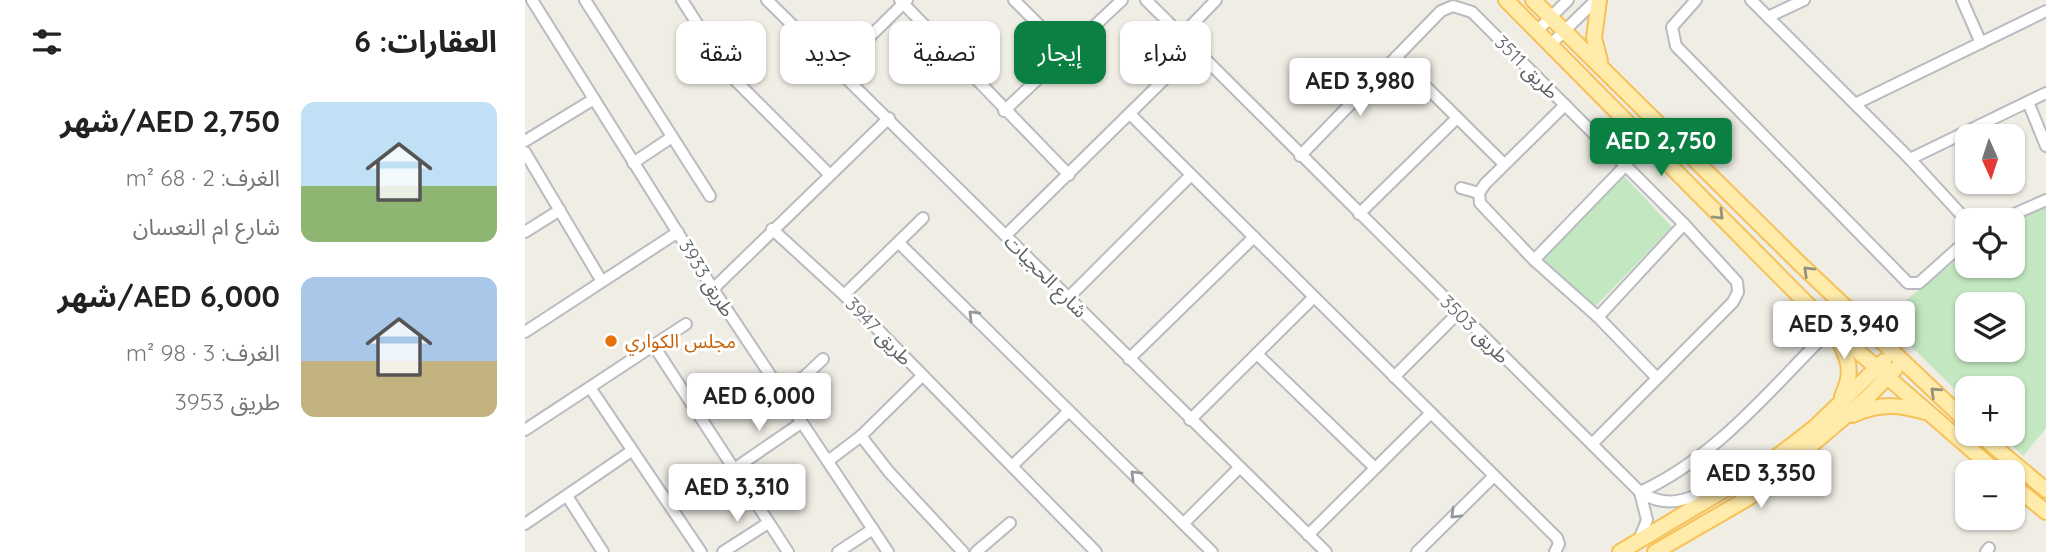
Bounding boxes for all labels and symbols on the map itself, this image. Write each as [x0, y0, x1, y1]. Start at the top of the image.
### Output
street label: طريق 3511 [1490, 30, 1564, 104]
pin: AED 3,980 [1280, 58, 1440, 118]
pin: AED 2,750 [1581, 118, 1741, 178]
north arrow [1955, 124, 2025, 194]
one-way arrow [1711, 206, 1724, 219]
street label: شارع الحجيات [998, 230, 1092, 324]
street label: طريق 3933 [674, 235, 740, 321]
one-way arrow [1803, 267, 1816, 280]
street label: طريق 3503 [1436, 290, 1515, 369]
street label: طريق 3947 [841, 292, 918, 370]
pin: AED 3,940 [1764, 302, 1924, 361]
one-way arrow [968, 311, 981, 324]
place label: مجلس الكواري [625, 329, 736, 356]
marker: مجلس الكواري [603, 333, 619, 349]
pin: AED 6,000 [679, 374, 839, 433]
one-way arrow [1930, 387, 1943, 400]
pin: AED 3,350 [1681, 450, 1841, 510]
pin: AED 3,310 [657, 464, 817, 524]
one-way arrow [1131, 471, 1143, 483]
one-way arrow [1451, 506, 1463, 518]

